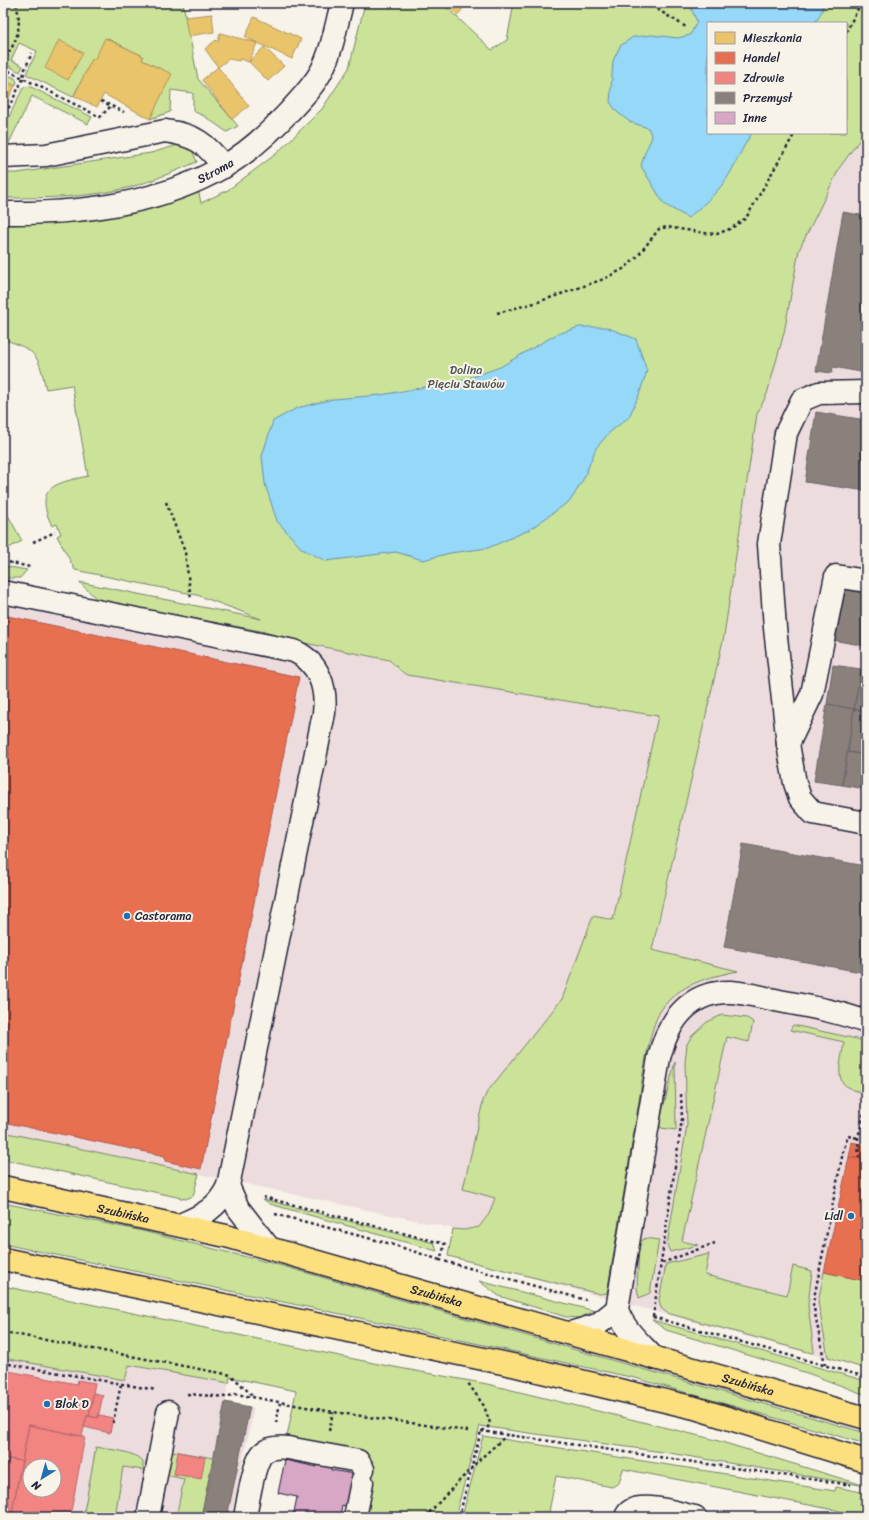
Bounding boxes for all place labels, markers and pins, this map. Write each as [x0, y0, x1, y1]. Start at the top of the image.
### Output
place label: Castorama [135, 905, 192, 927]
marker: Castorama [122, 911, 132, 921]
place label: Lidl [824, 1205, 844, 1227]
marker: Lidl [846, 1211, 856, 1221]
place label: Blok D [55, 1393, 90, 1415]
marker: Blok D [42, 1399, 52, 1409]

